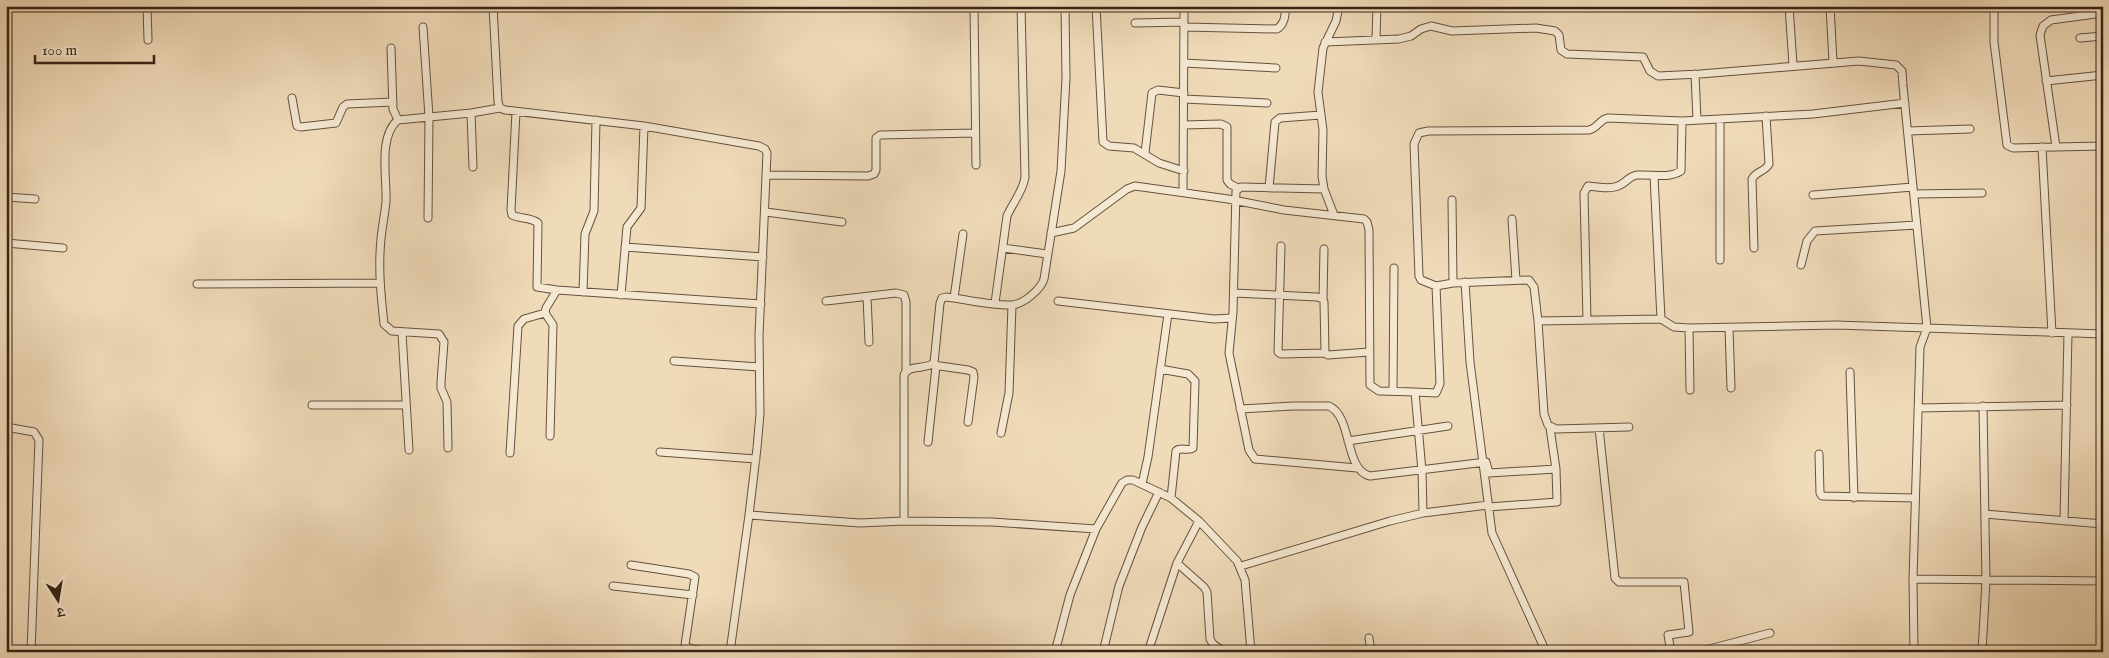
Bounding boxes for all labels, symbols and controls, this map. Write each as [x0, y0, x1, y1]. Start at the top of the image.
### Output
scale bar [35, 32, 154, 64]
text: 100 m [42, 41, 78, 60]
north arrow [32, 576, 82, 626]
text: उ [54, 602, 67, 621]

